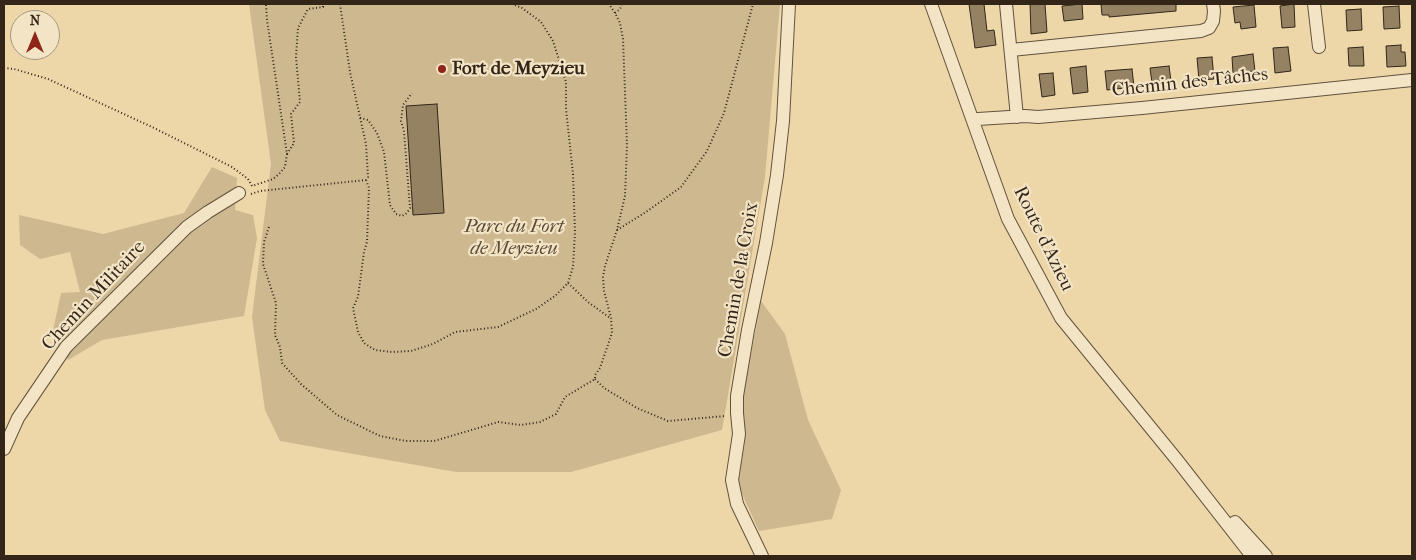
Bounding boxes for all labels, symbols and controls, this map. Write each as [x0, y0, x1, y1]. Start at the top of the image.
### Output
north arrow [10, 10, 60, 60]
text: N [30, 12, 40, 29]
place label: Fort de Meyzieu [452, 58, 585, 80]
marker: Fort de Meyzieu [436, 63, 448, 75]
street label: Chemin des Tâches [1111, 63, 1269, 103]
street label: Route d'Azieu [1008, 183, 1078, 295]
street label: Chemin de la Croix [714, 201, 764, 359]
park label: Parc du Fort de Meyzieu [464, 216, 564, 260]
street label: Chemin Militaire [37, 236, 151, 356]

